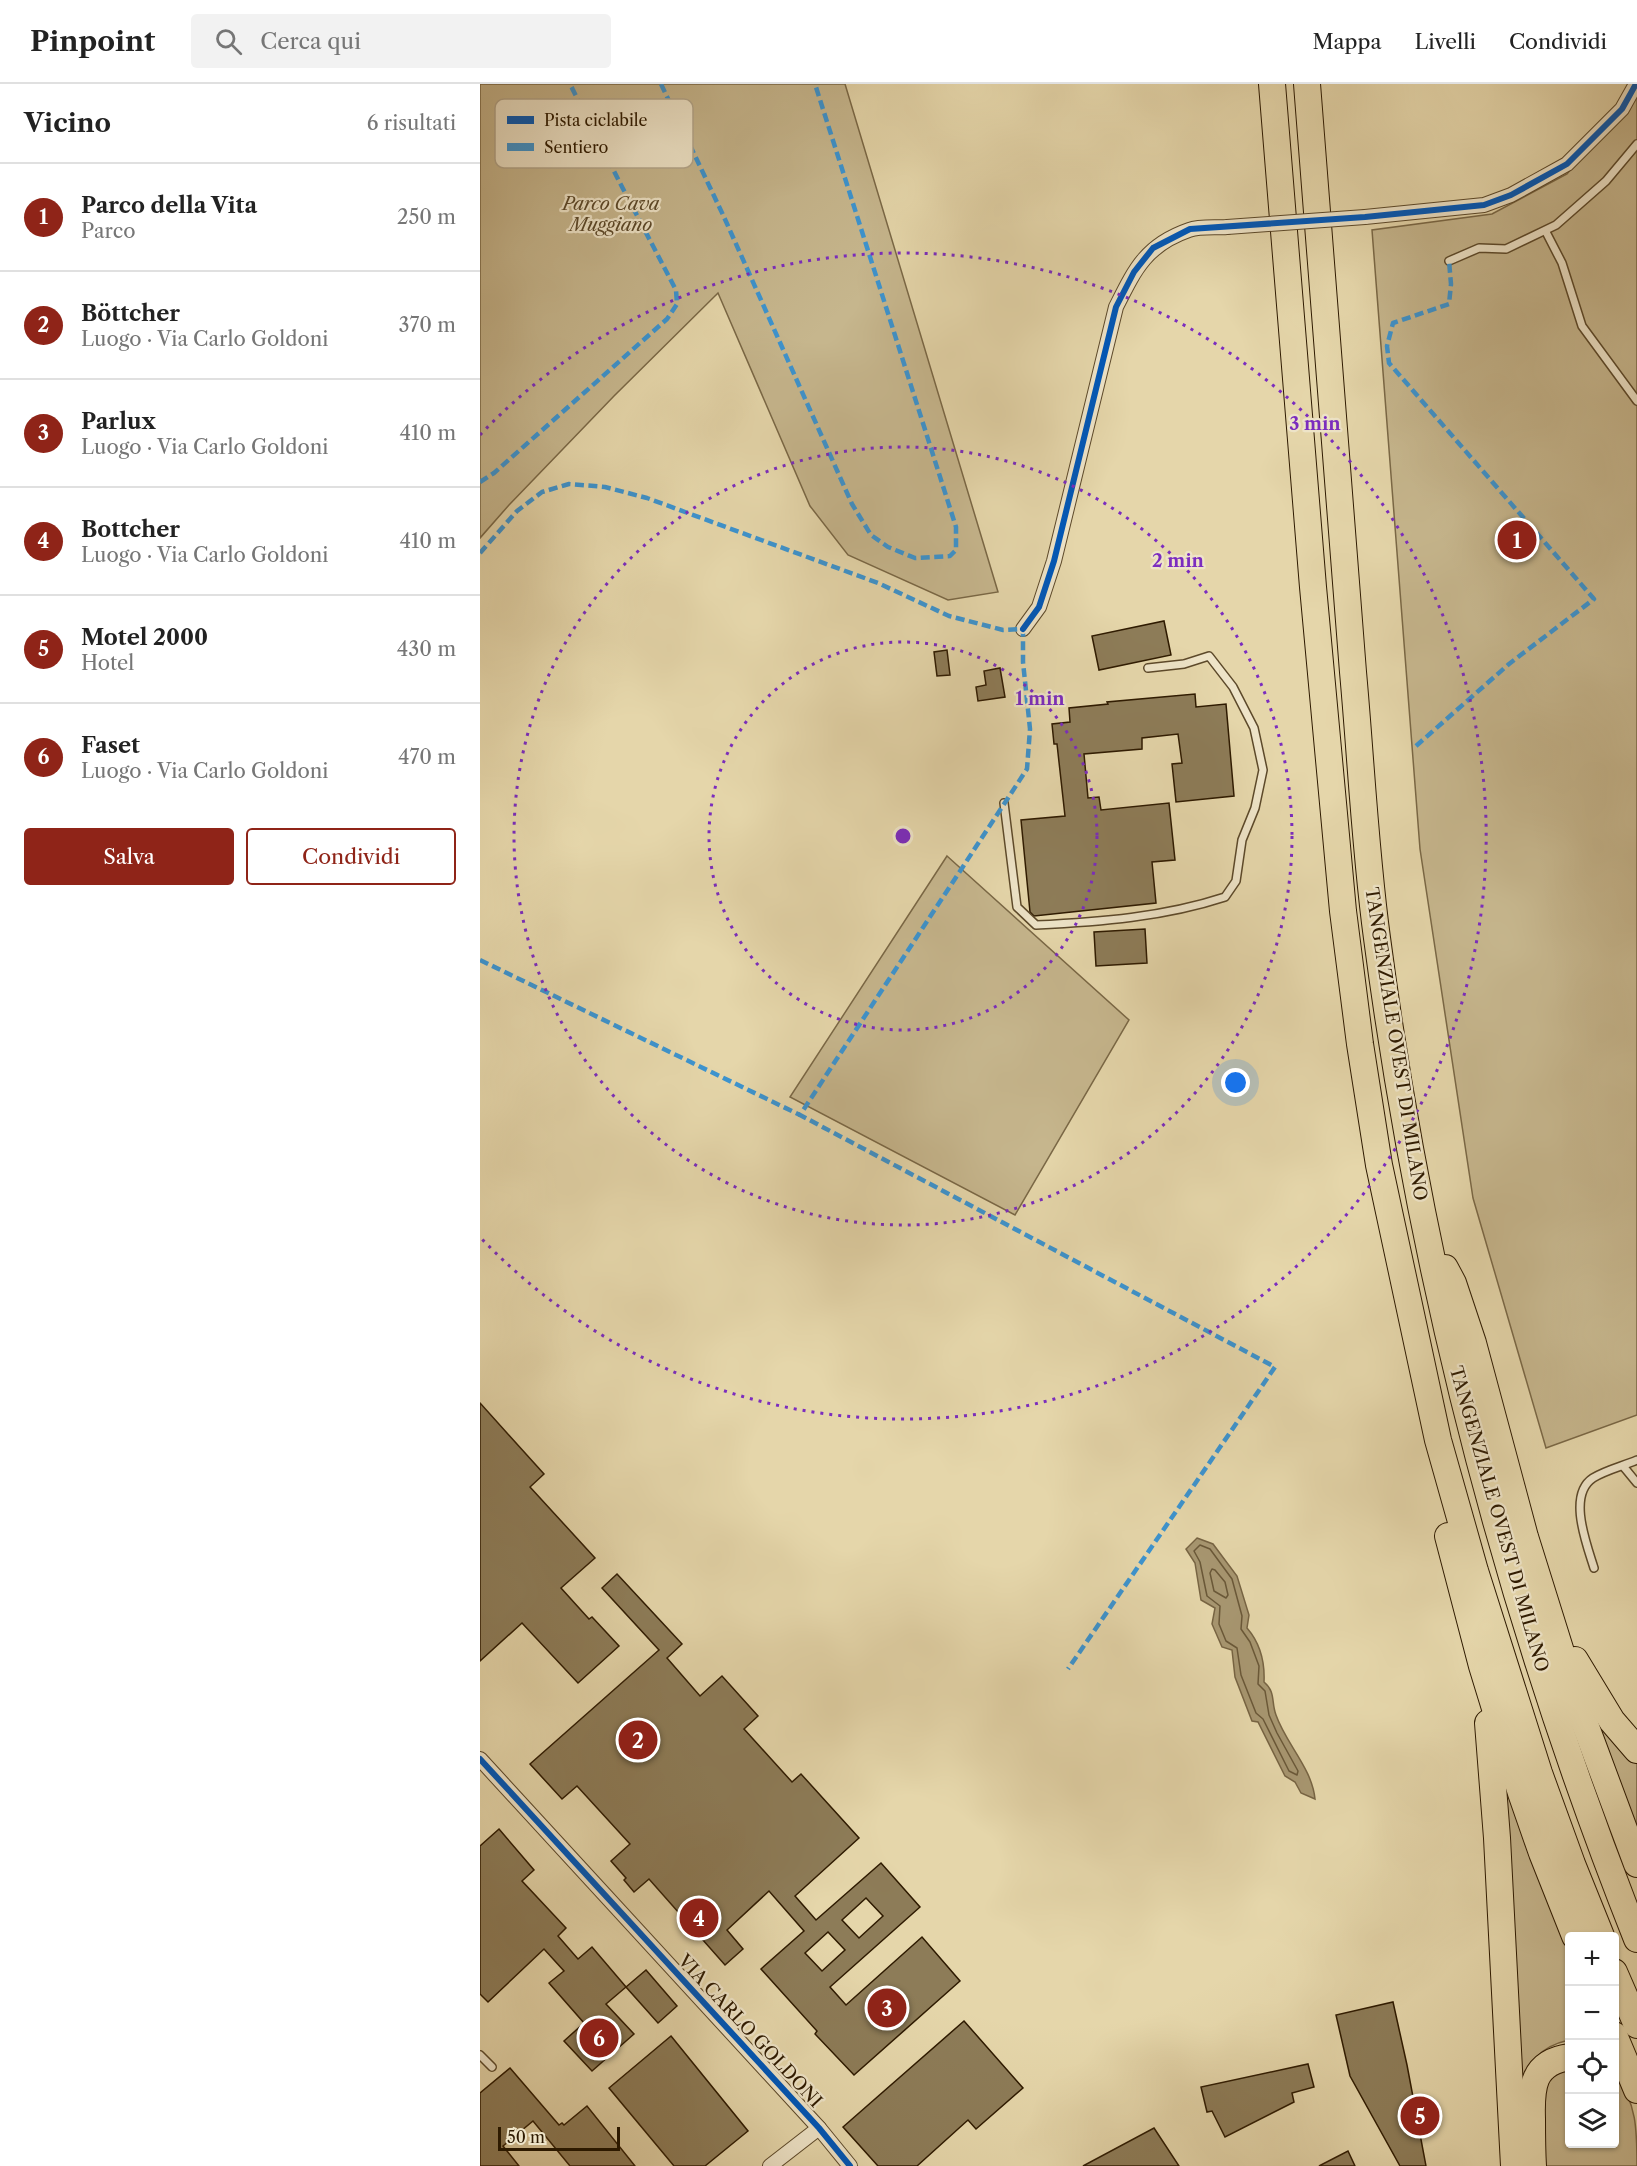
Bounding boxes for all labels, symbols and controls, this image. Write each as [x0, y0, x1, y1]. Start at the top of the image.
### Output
search box [191, 14, 611, 68]
text: Pinpoint [30, 24, 155, 58]
icon: search [212, 25, 245, 58]
text: Cerca qui [260, 28, 361, 55]
text: Mappa [1312, 29, 1382, 54]
text: Livelli [1415, 29, 1476, 54]
text: Condividi [1509, 29, 1607, 54]
legend [495, 99, 693, 168]
text: Vicino [24, 107, 111, 139]
text: Pista ciclabile [544, 110, 648, 130]
text: 6 risultati [367, 111, 456, 135]
text: Sentiero [544, 137, 609, 157]
text: Parco della Vita [81, 192, 257, 219]
park label: Parco Cava Muggiano [560, 193, 660, 236]
text: 1 [39, 205, 48, 229]
text: 250 m [397, 205, 456, 229]
text: Parco [81, 219, 135, 243]
text: Böttcher [81, 300, 180, 327]
text: 2 [38, 313, 49, 337]
text: 370 m [399, 313, 456, 337]
text: Luogo · Via Carlo Goldoni [81, 327, 328, 351]
text: Parlux [81, 408, 156, 435]
text: 3 min [1289, 413, 1341, 435]
text: 3 [38, 421, 49, 445]
text: 410 m [399, 421, 456, 445]
text: Luogo · Via Carlo Goldoni [81, 435, 328, 459]
text: Bottcher [81, 516, 180, 543]
pin: 1 [1498, 518, 1536, 562]
text: 4 [38, 529, 49, 553]
text: 410 m [399, 529, 456, 553]
text: Luogo · Via Carlo Goldoni [81, 543, 328, 567]
text: 2 min [1152, 550, 1205, 572]
text: Motel 2000 [81, 624, 208, 651]
text: 5 [38, 637, 49, 661]
text: 430 m [397, 637, 456, 661]
text: Hotel [81, 651, 134, 675]
text: 1 min [1015, 688, 1065, 710]
text: Faset [81, 732, 140, 759]
text: 6 [38, 745, 49, 769]
text: 470 m [398, 745, 456, 769]
text: Luogo · Via Carlo Goldoni [81, 759, 328, 783]
centre of rings [893, 826, 913, 846]
button: Salva [24, 828, 234, 885]
button: Condividi [246, 828, 456, 885]
street label: TANGENZIALE OVEST DI MILANO [1360, 886, 1432, 1202]
your location [1221, 1068, 1250, 1097]
street label: TANGENZIALE OVEST DI MILANO [1445, 1363, 1553, 1675]
pin: 2 [618, 1718, 658, 1762]
pin: 4 [680, 1896, 718, 1940]
map controls [1565, 1932, 1619, 2148]
button: + [1565, 1932, 1619, 1986]
street label: VIA CARLO GOLDONI [673, 1949, 827, 2112]
pin: 3 [868, 1986, 906, 2030]
button: − [1565, 1986, 1619, 2040]
pin: 6 [580, 2016, 618, 2060]
button: locate [1565, 2040, 1619, 2094]
pin: 5 [1400, 2094, 1440, 2138]
button: layers [1565, 2094, 1619, 2148]
scale bar [498, 2124, 620, 2152]
text: 50 m [507, 2127, 545, 2147]

